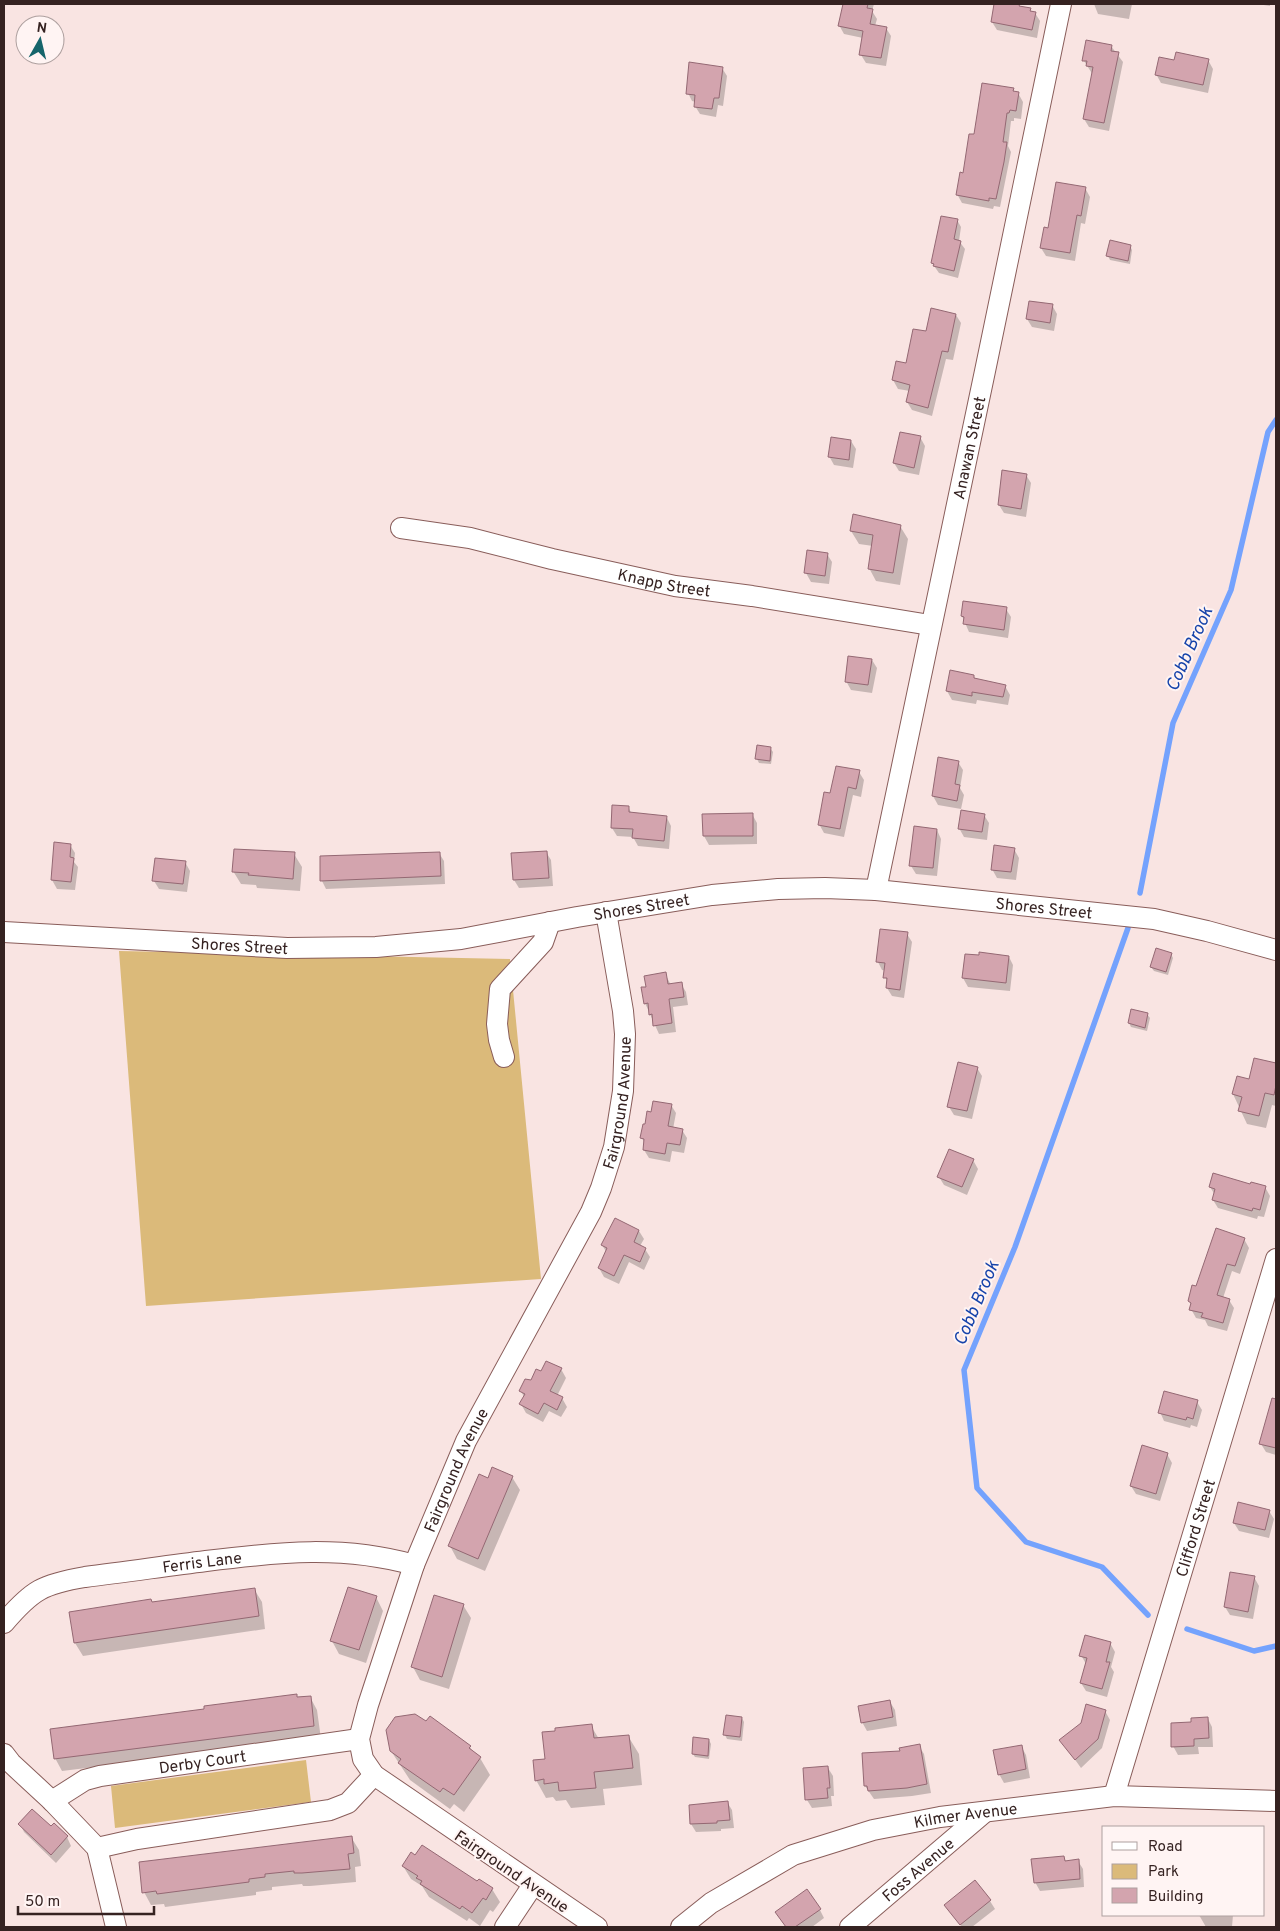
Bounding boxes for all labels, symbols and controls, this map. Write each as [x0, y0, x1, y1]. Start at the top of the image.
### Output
north arrow [15, 15, 65, 65]
text: N [35, 19, 48, 38]
street label: Anawan Street [950, 395, 991, 501]
street label: Knapp Street [615, 566, 712, 603]
water label: Cobb Brook [1162, 603, 1220, 695]
street label: Shores Street [592, 891, 691, 926]
street label: Shores Street [994, 895, 1093, 925]
street label: Shores Street [190, 935, 289, 960]
street label: Fairground Avenue [600, 1036, 637, 1172]
water label: Cobb Brook [949, 1257, 1006, 1350]
street label: Fairground Avenue [421, 1405, 494, 1536]
street label: Clifford Street [1173, 1477, 1221, 1580]
street label: Ferris Lane [161, 1549, 243, 1579]
street label: Derby Court [158, 1747, 248, 1779]
street label: Kilmer Avenue [912, 1800, 1019, 1834]
legend [1102, 1826, 1265, 1916]
street label: Fairground Avenue [450, 1827, 572, 1918]
street label: Foss Avenue [879, 1835, 959, 1907]
text: Road [1148, 1838, 1183, 1857]
text: Park [1148, 1863, 1179, 1882]
scale bar [18, 1884, 154, 1916]
text: Building [1148, 1888, 1203, 1907]
text: 50 m [25, 1893, 60, 1912]

